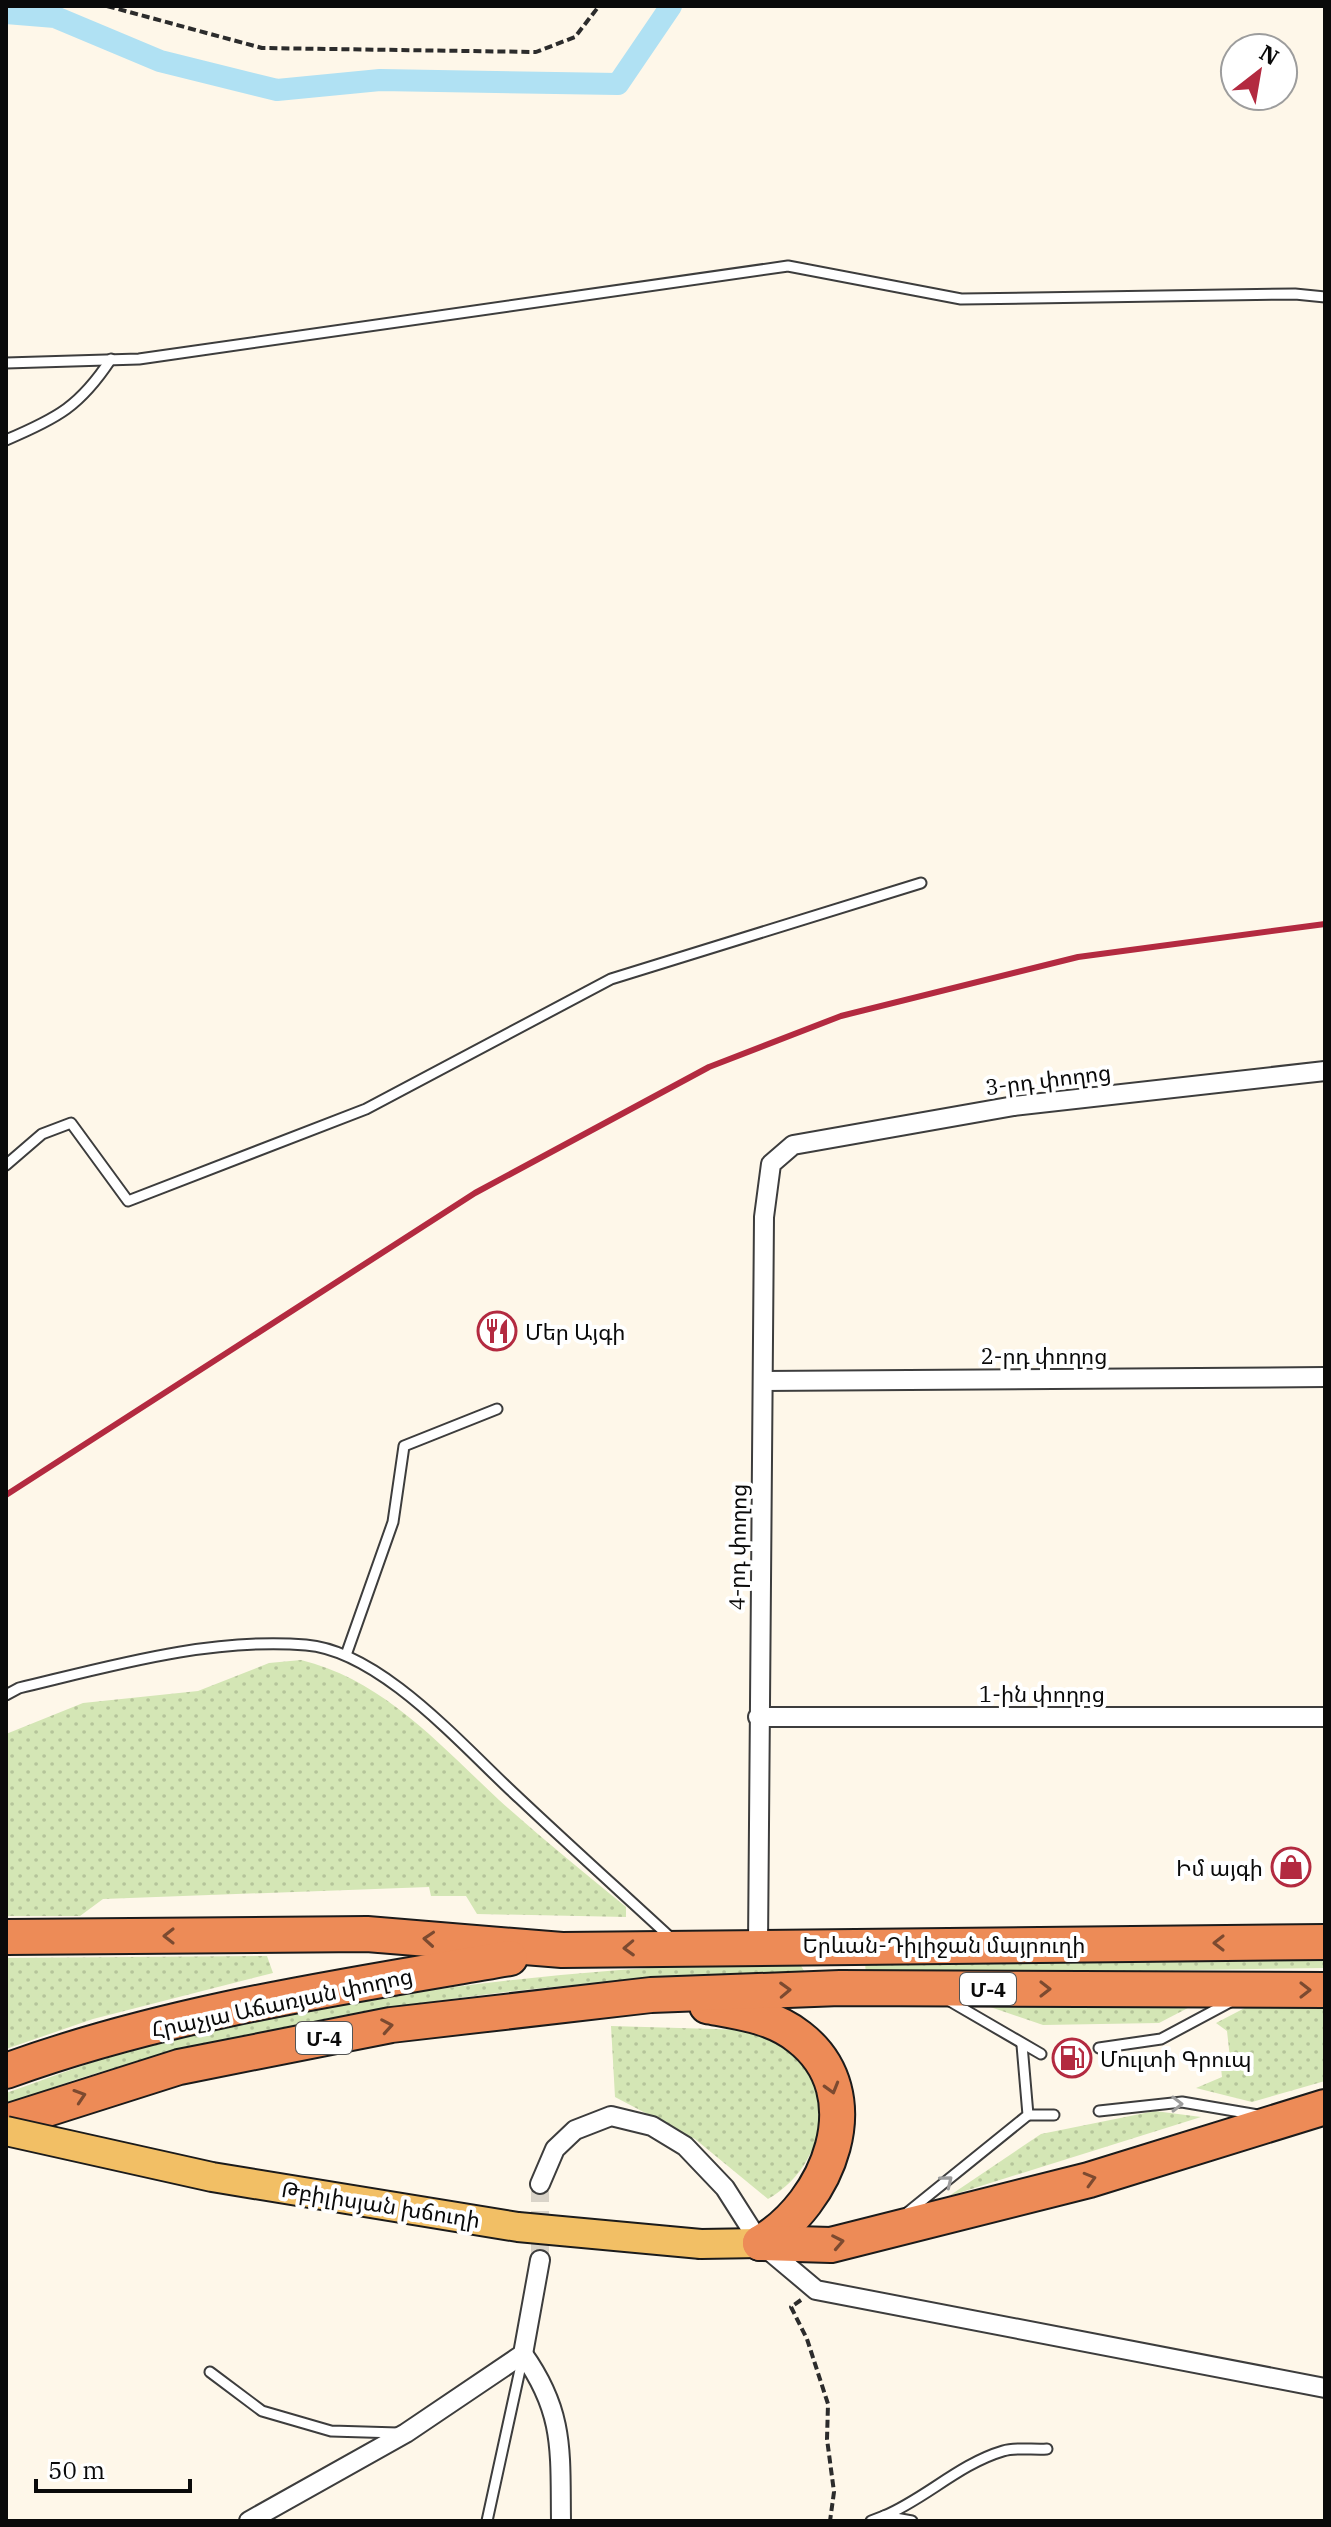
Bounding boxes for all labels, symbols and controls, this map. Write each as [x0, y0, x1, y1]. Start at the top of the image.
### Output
north arrow [1219, 32, 1299, 112]
text: N [1255, 38, 1284, 71]
street label: 3-րդ փողոց [983, 1057, 1113, 1101]
restaurant icon: Մեր Այգի [476, 1310, 518, 1352]
place label: Մեր Այգի [525, 1317, 625, 1346]
street label: 2-րդ փողոց [981, 1341, 1107, 1370]
street label: 4-րդ փողոց [721, 1483, 753, 1611]
street label: 1-ին փողոց [979, 1679, 1105, 1708]
shop icon: Իմ այգի [1270, 1846, 1312, 1888]
place label: Իմ այգի [1176, 1853, 1263, 1882]
one-way arrow [162, 1927, 175, 1945]
street label: Երևան-Դիլիջան մայրուղի [803, 1930, 1085, 1959]
one-way arrow [422, 1931, 435, 1948]
one-way arrow [1212, 1934, 1225, 1952]
one-way arrow [622, 1939, 635, 1956]
street label: Հրաչյա Աճառյան փողոց [149, 1960, 415, 2044]
road number: Մ-4 [960, 1973, 1016, 2005]
one-way arrow [1039, 1980, 1052, 1998]
one-way arrow [1299, 1981, 1312, 1999]
one-way arrow [779, 1982, 792, 1999]
one-way arrow [381, 2018, 394, 2035]
road number: Մ-4 [296, 2022, 352, 2054]
fuel station icon: Մուլտի Գրուպ [1051, 2037, 1093, 2079]
place label: Մուլտի Գրուպ [1100, 2044, 1251, 2073]
one-way arrow [823, 2081, 839, 2095]
one-way arrow [72, 2089, 86, 2105]
one-way arrow [1171, 2095, 1184, 2113]
one-way arrow [1083, 2172, 1097, 2189]
street label: Թբիլիսյան խճուղի [280, 2174, 482, 2234]
one-way arrow [938, 2176, 952, 2191]
one-way arrow [831, 2235, 845, 2252]
scale bar [36, 2443, 190, 2493]
text: 50 m [48, 2454, 105, 2486]

